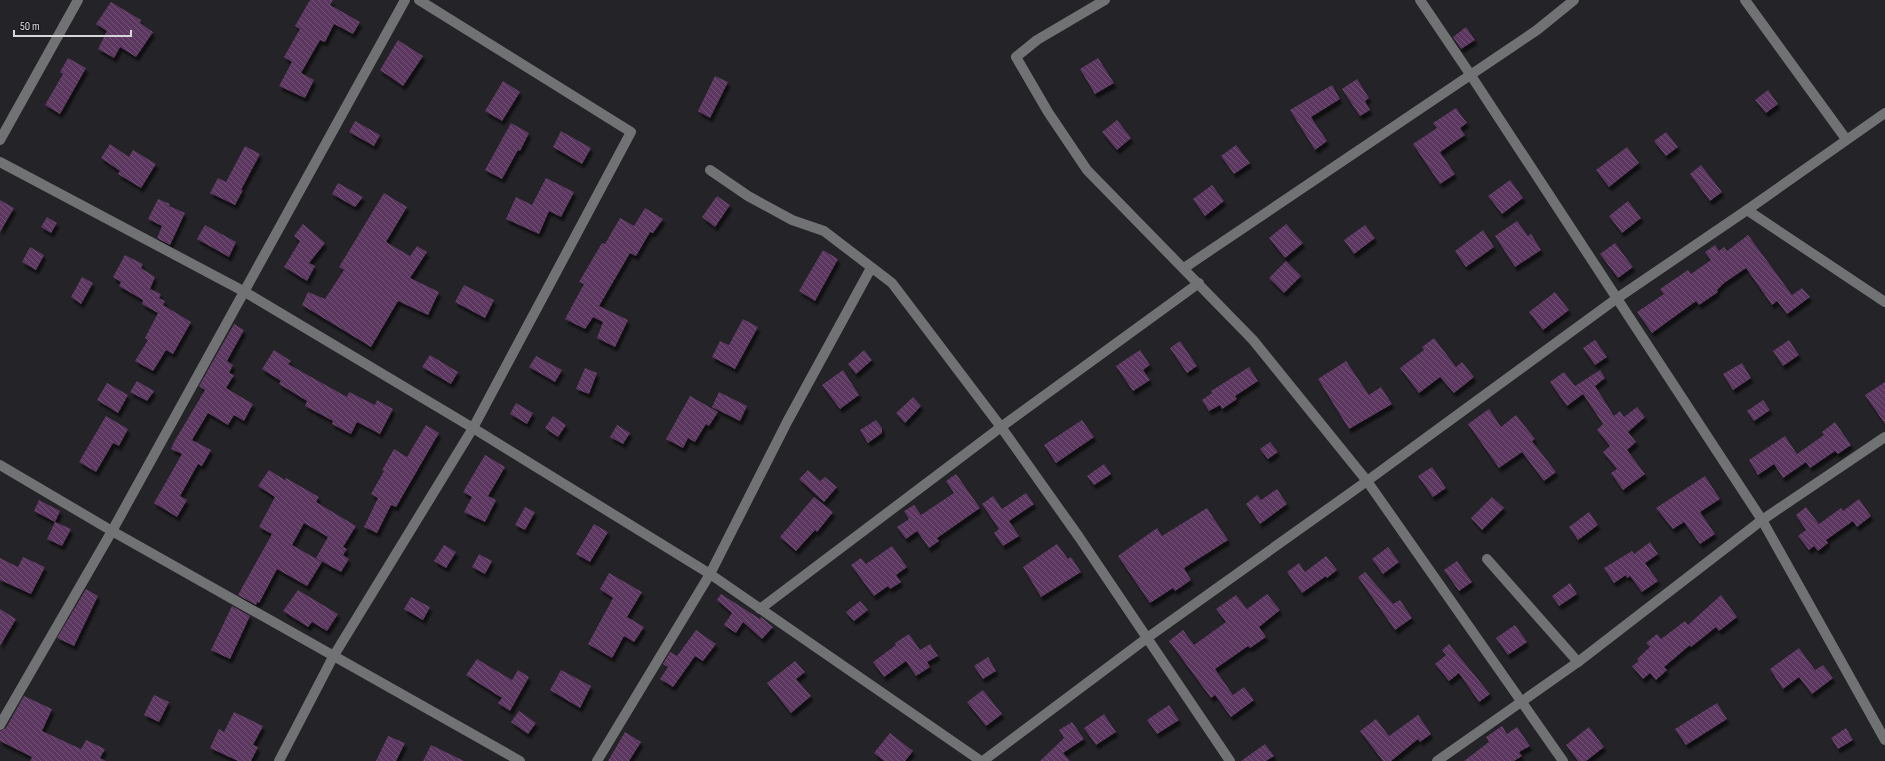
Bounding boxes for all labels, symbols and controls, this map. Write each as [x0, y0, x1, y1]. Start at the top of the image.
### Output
scale bar [14, 12, 131, 38]
text: 50 m [20, 19, 40, 34]

